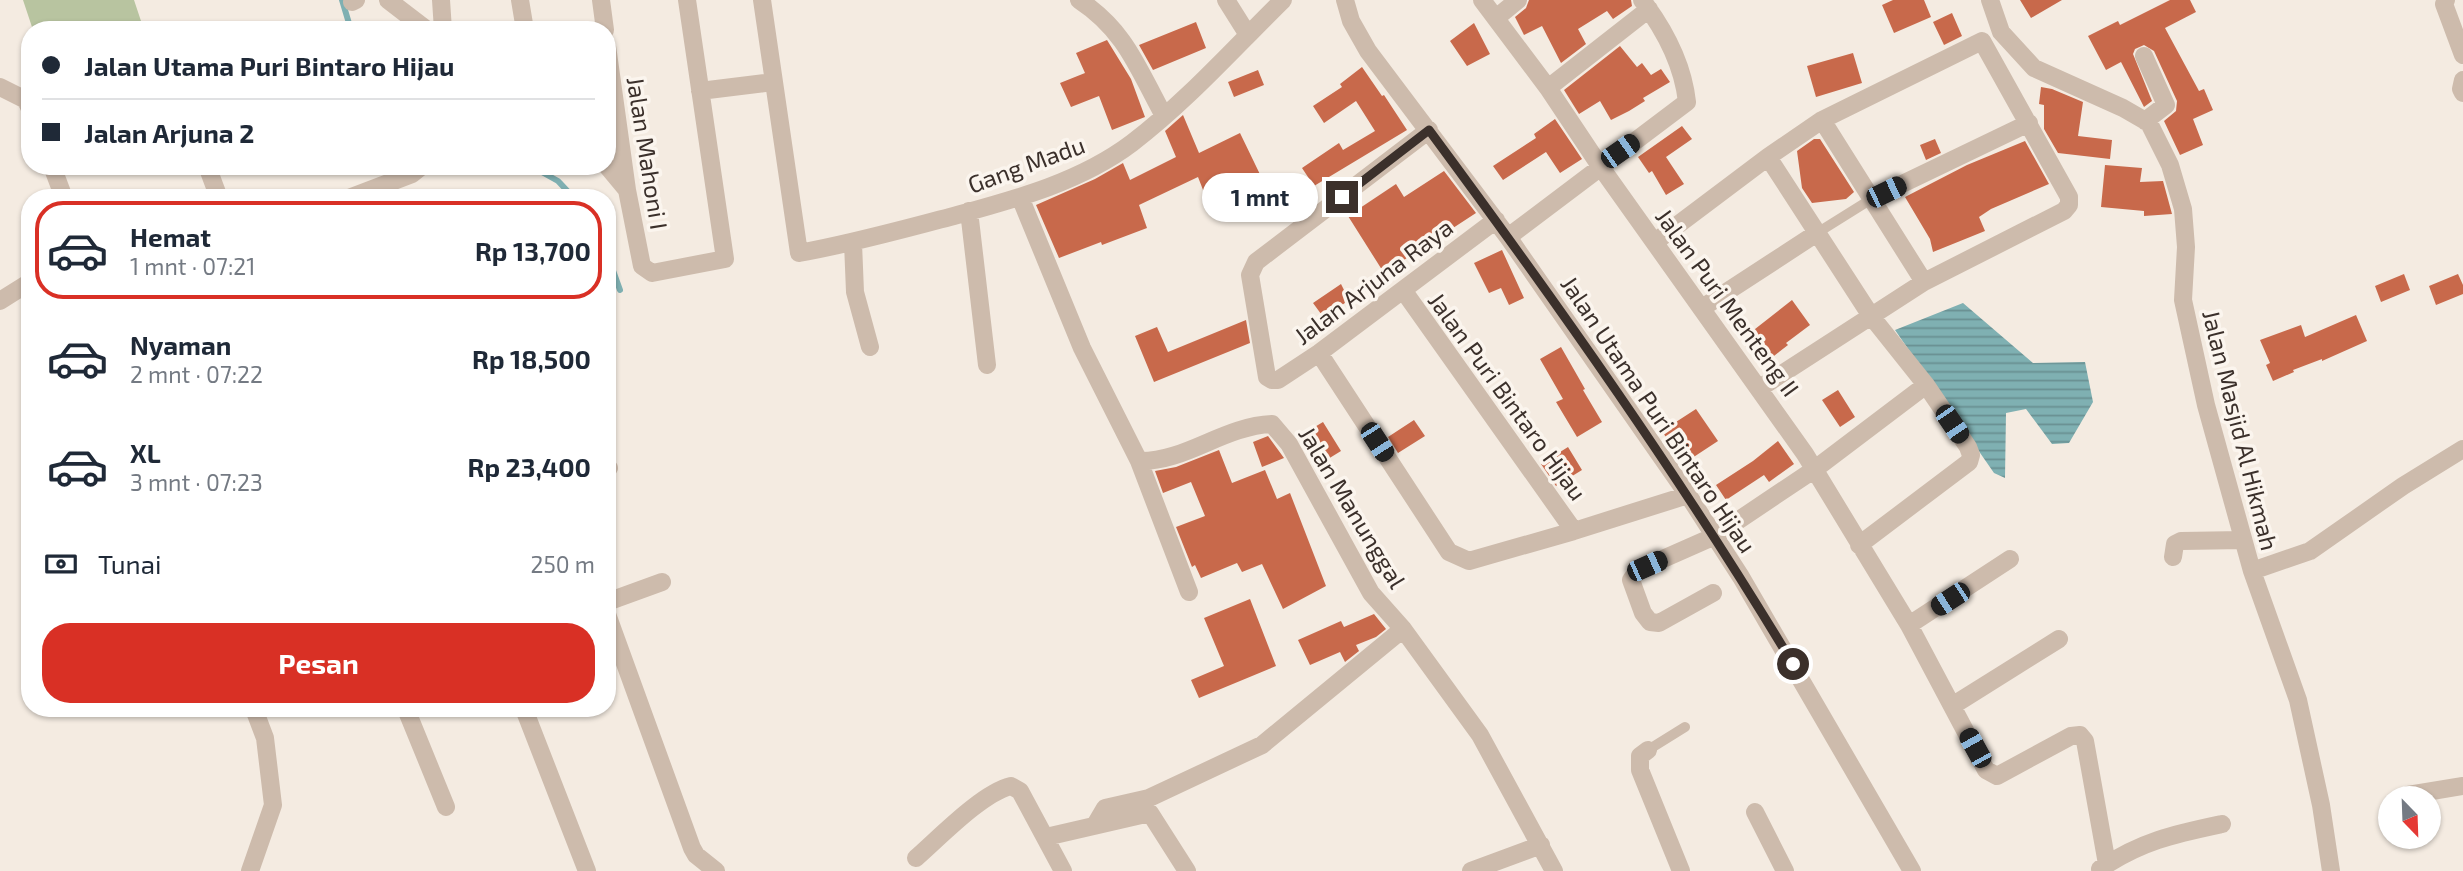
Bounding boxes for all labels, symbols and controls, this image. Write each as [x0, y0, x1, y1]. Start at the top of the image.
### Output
text: Jalan Utama Puri Bintaro Hijau [84, 50, 454, 81]
street label: Jalan Mahoni I [622, 75, 674, 231]
text: Jalan Arjuna 2 [84, 117, 254, 148]
street label: Gang Madu [963, 129, 1089, 199]
car [1597, 130, 1644, 172]
callout: 1 mnt [1202, 172, 1318, 222]
car [1863, 173, 1910, 211]
route end [1326, 181, 1358, 213]
text: 1 mnt [1231, 183, 1289, 211]
street label: Jalan Puri Menteng II [1650, 203, 1806, 401]
street label: Jalan Arjuna Raya [1288, 212, 1458, 350]
icon: car [46, 219, 109, 282]
text: Hemat [130, 221, 211, 252]
text: Rp 13,700 [475, 235, 591, 266]
text: 1 mnt · 07:21 [130, 252, 255, 280]
street label: Jalan Utama Puri Bintaro Hijau [1555, 270, 1763, 558]
street label: Jalan Puri Bintaro Hijau [1423, 286, 1593, 506]
street label: Jalan Masjid Al Hikmah [2197, 307, 2285, 553]
icon: car [46, 327, 109, 390]
text: Nyaman [130, 329, 231, 360]
text: Rp 18,500 [472, 343, 591, 374]
text: 2 mnt · 07:22 [130, 360, 263, 388]
car [1932, 401, 1973, 447]
car [1357, 419, 1398, 465]
street label: Jalan Manunggal [1293, 421, 1413, 593]
icon: car [46, 435, 109, 498]
text: XL [130, 437, 161, 468]
text: Rp 23,400 [468, 451, 591, 482]
text: 3 mnt · 07:23 [130, 468, 263, 496]
icon: cash [42, 545, 80, 583]
text: Tunai [98, 548, 161, 579]
car [1624, 548, 1671, 584]
text: 250 m [531, 550, 595, 578]
car [1927, 579, 1974, 619]
button: Pesan [42, 623, 595, 703]
route start [1777, 648, 1809, 680]
car [1956, 725, 1995, 771]
north arrow [2378, 786, 2441, 849]
map controls [2378, 786, 2441, 849]

